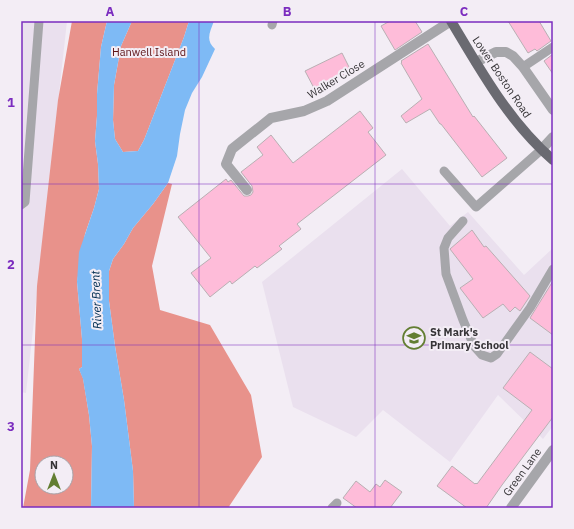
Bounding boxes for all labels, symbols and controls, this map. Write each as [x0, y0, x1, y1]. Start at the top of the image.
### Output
text: A [106, 3, 115, 20]
text: B [283, 3, 292, 20]
text: C [460, 3, 469, 20]
street label: Lower Boston Road [470, 34, 534, 120]
park label: Hanwell Island [112, 45, 186, 59]
street label: Walker Close [305, 56, 367, 102]
text: 1 [7, 94, 15, 111]
text: 2 [7, 256, 15, 273]
water label: River Brent [87, 269, 105, 329]
school or university icon: St Mark's Primary School [401, 325, 427, 351]
place label: St Mark's Primary School [430, 325, 509, 352]
text: 3 [7, 418, 15, 435]
street label: Green Lane [500, 445, 544, 499]
north arrow [34, 455, 74, 495]
text: N [50, 458, 58, 472]

